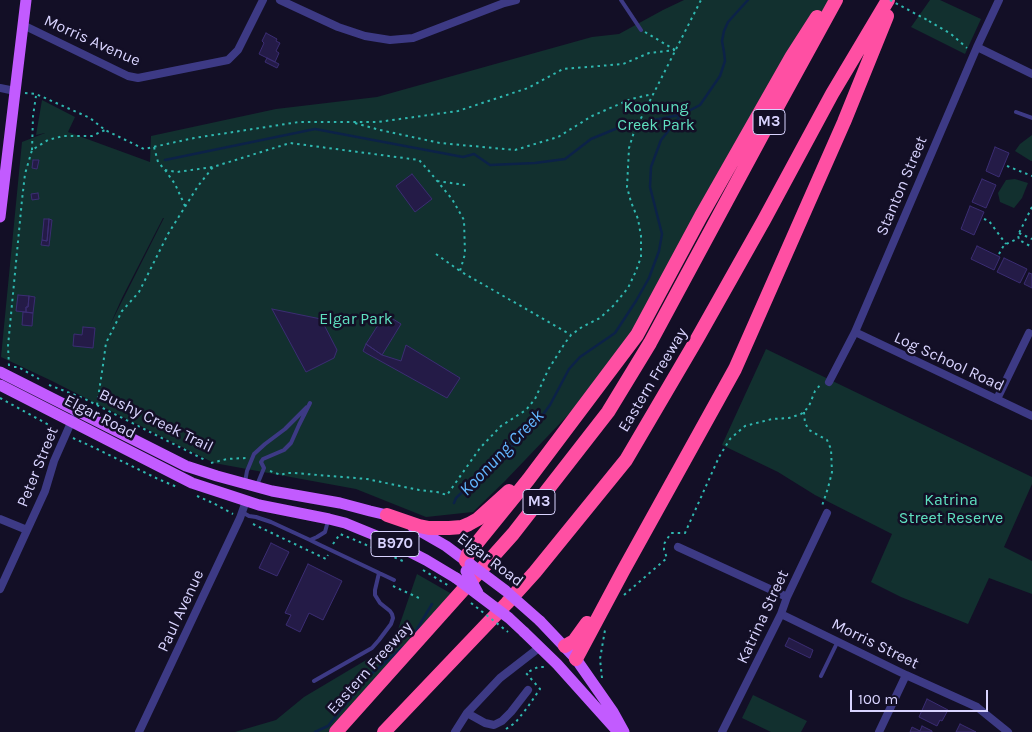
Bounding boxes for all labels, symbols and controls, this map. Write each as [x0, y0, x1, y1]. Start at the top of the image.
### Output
street label: Morris Avenue [41, 11, 143, 71]
park label: Koonung Creek Park [617, 97, 695, 135]
road number: M3 [753, 110, 785, 134]
street label: Stanton Street [872, 133, 932, 239]
park label: Elgar Park [319, 309, 393, 329]
street label: Eastern Freeway [614, 324, 692, 436]
street label: Log School Road [891, 328, 1007, 396]
street label: Bushy Creek Trail [96, 385, 216, 457]
street label: Elgar Road [61, 391, 139, 443]
water label: Koonung Creek [455, 405, 549, 501]
street label: Peter Street [13, 424, 63, 510]
road number: M3 [523, 490, 555, 514]
park label: Katrina Street Reserve [899, 490, 1003, 528]
street label: Elgar Road [453, 529, 527, 591]
road number: B970 [371, 532, 419, 556]
street label: Paul Avenue [154, 567, 208, 655]
street label: Katrina Street [733, 567, 793, 667]
street label: Morris Street [828, 615, 922, 673]
street label: Eastern Freeway [323, 618, 417, 718]
scale bar [852, 680, 990, 712]
text: 100 m [858, 690, 898, 708]

